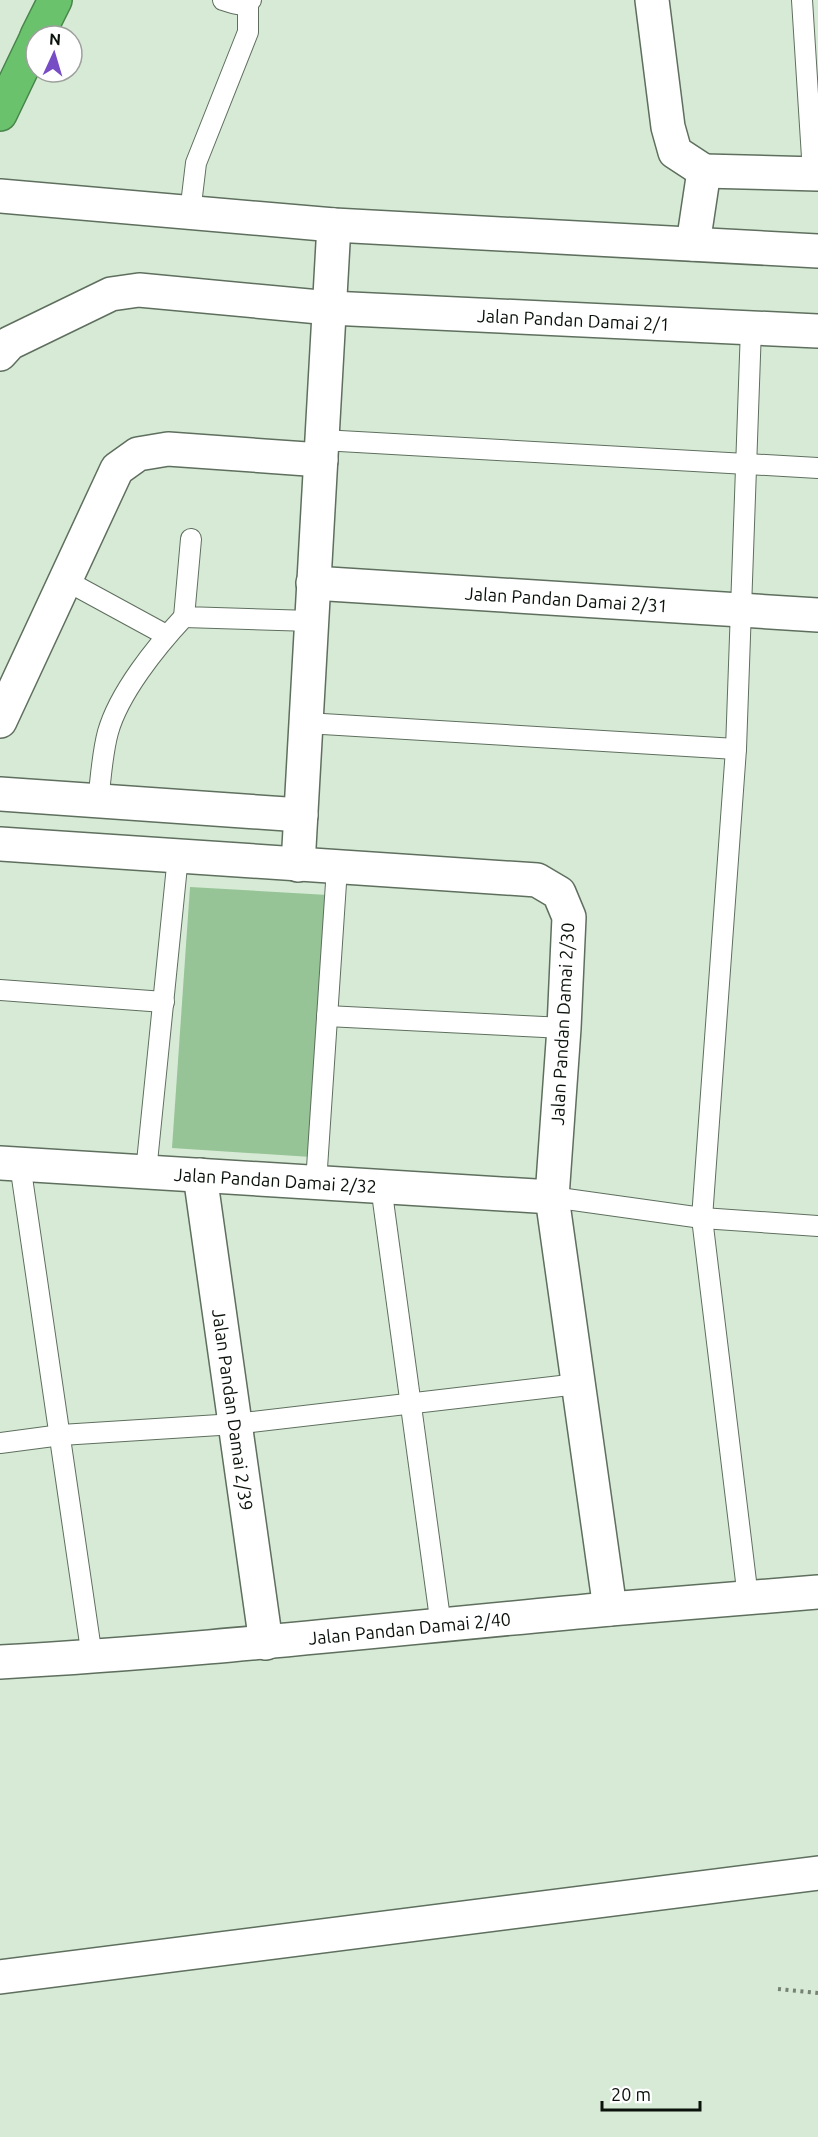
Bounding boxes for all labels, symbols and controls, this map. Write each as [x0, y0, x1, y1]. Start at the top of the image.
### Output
north arrow [24, 24, 84, 84]
text: N [48, 30, 62, 48]
street label: Jalan Pandan Damai 2/1 [477, 305, 670, 334]
street label: Jalan Pandan Damai 2/31 [464, 583, 669, 615]
street label: Jalan Pandan Damai 2/30 [547, 922, 577, 1126]
street label: Jalan Pandan Damai 2/32 [173, 1164, 378, 1196]
street label: Jalan Pandan Damai 2/39 [209, 1308, 257, 1512]
street label: Jalan Pandan Damai 2/40 [307, 1608, 512, 1648]
scale bar [602, 2074, 700, 2112]
text: 20 m [611, 2084, 651, 2104]

